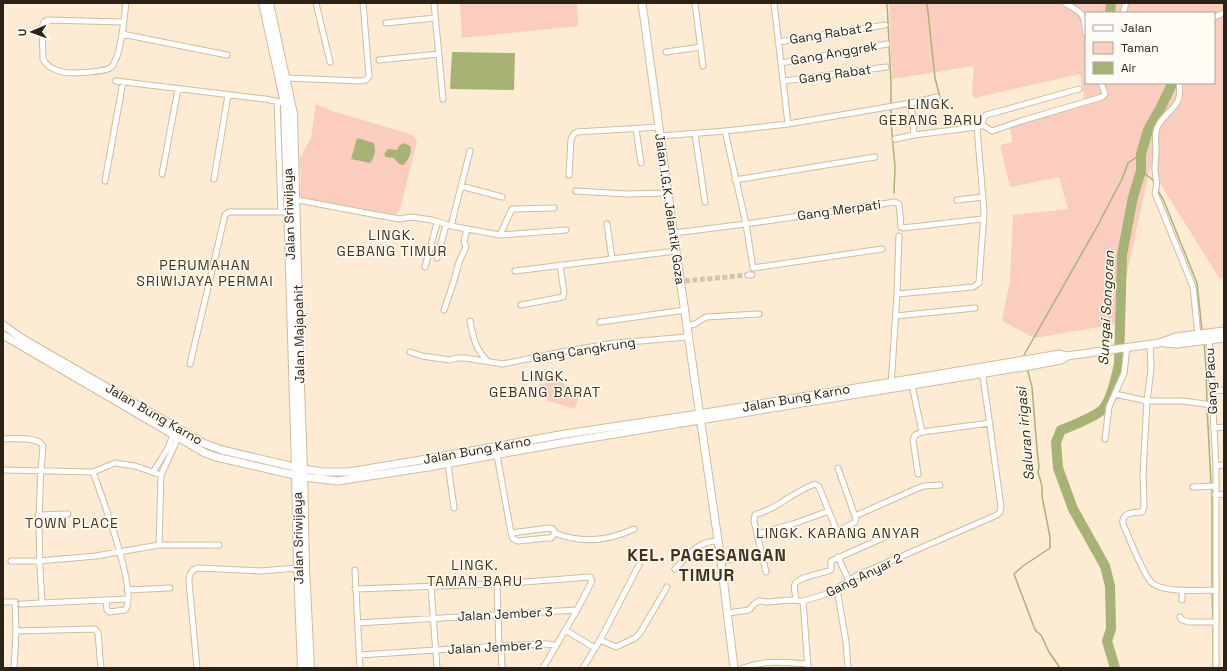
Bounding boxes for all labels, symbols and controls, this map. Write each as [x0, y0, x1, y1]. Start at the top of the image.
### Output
north arrow [12, 12, 52, 52]
legend [1085, 12, 1215, 84]
street label: Gang Rabat 2 [788, 18, 874, 48]
text: Jalan [1121, 20, 1152, 36]
text: U [15, 28, 29, 36]
street label: Gang Anggrek [789, 37, 879, 69]
text: Taman [1121, 40, 1158, 56]
text: Air [1121, 60, 1137, 76]
street label: Gang Rabat [798, 61, 872, 87]
district label: LINGK. GEBANG BARU [879, 95, 983, 129]
street label: Jalan I.G.K. Jelantik Goza [651, 132, 689, 286]
street label: Jalan Sriwijaya [279, 167, 299, 260]
street label: Gang Merpati [796, 196, 882, 224]
district label: LINGK. GEBANG TIMUR [337, 226, 447, 260]
water label: Sungai Songoran [1094, 250, 1118, 366]
district label: PERUMAHAN SRIWIJAYA PERMAI [136, 256, 274, 290]
street label: Jalan Majapahit [290, 284, 308, 384]
street label: Gang Cangkrung [531, 333, 637, 367]
street label: Gang Pacu [1201, 347, 1221, 415]
district label: LINGK. GEBANG BARAT [489, 367, 601, 401]
street label: Jalan Bung Karno [102, 379, 206, 449]
street label: Jalan Bung Karno [741, 380, 851, 416]
water label: Saluran irigasi [1012, 385, 1038, 482]
street label: Jalan Bung Karno [422, 432, 532, 468]
street label: Jalan Sriwijaya [289, 491, 307, 584]
district label: TOWN PLACE [25, 514, 119, 532]
district label: LINGK. KARANG ANYAR [756, 524, 920, 542]
district label: KEL. PAGESANGAN TIMUR [627, 544, 787, 586]
street label: Gang Anyar 2 [823, 549, 905, 601]
district label: LINGK. TAMAN BARU [427, 556, 523, 590]
street label: Jalan Jember 3 [457, 603, 553, 625]
street label: Jalan Jember 2 [447, 636, 543, 658]

